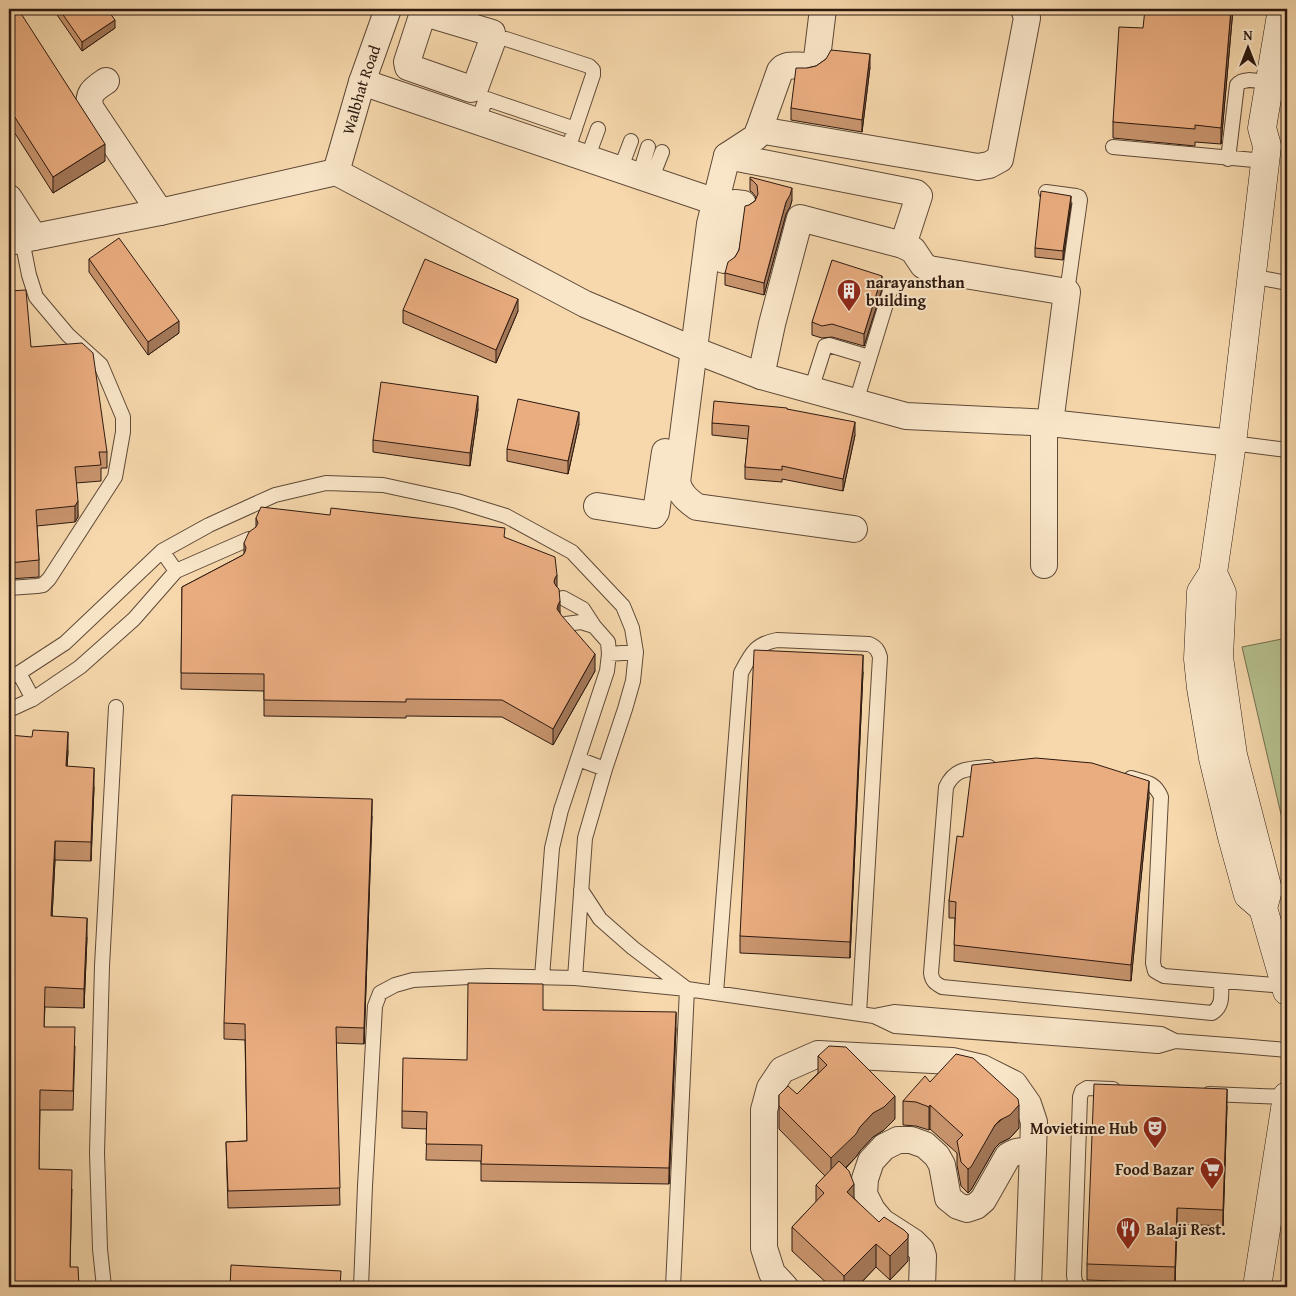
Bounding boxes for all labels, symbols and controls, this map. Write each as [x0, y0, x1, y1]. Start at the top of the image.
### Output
north arrow [1224, 22, 1274, 72]
text: N [1243, 25, 1253, 45]
street label: Walbhat Road [335, 41, 386, 137]
place label: narayansthan building [866, 270, 965, 312]
building icon: narayansthan building [836, 278, 862, 312]
theatre icon: Movietime Hub [1142, 1115, 1168, 1149]
place label: Movietime Hub [1030, 1116, 1138, 1140]
supermarket icon: Food Bazar [1199, 1156, 1225, 1190]
place label: Food Bazar [1115, 1157, 1195, 1181]
restaurant icon: Balaji Rest. [1115, 1216, 1141, 1250]
place label: Balaji Rest. [1146, 1217, 1226, 1241]

